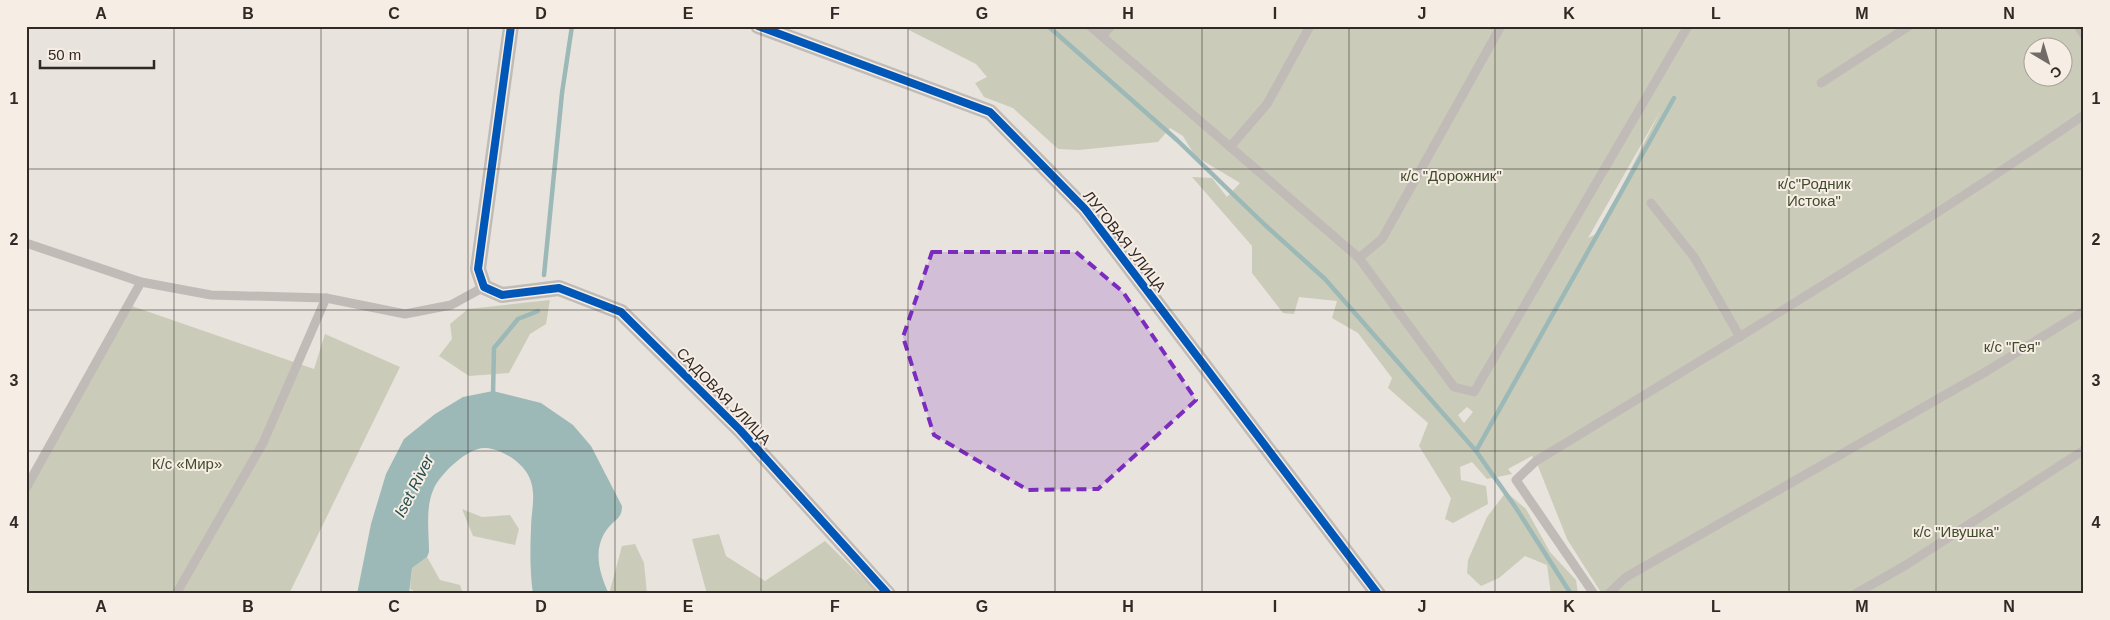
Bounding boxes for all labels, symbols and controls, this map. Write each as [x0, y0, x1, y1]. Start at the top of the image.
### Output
text: A [95, 5, 107, 22]
text: B [242, 5, 254, 22]
text: C [388, 5, 400, 22]
text: D [535, 5, 547, 22]
text: E [683, 5, 694, 22]
text: F [830, 5, 840, 22]
text: G [976, 5, 988, 22]
text: H [1122, 5, 1134, 22]
text: I [1273, 5, 1277, 22]
text: J [1418, 5, 1426, 22]
text: K [1563, 5, 1575, 22]
text: L [1711, 5, 1721, 22]
text: M [1855, 5, 1869, 22]
text: N [2003, 5, 2015, 22]
scale bar [40, 38, 154, 70]
north arrow [2022, 38, 2072, 88]
text: 50 m [48, 46, 81, 63]
text: С [2047, 63, 2065, 82]
text: 1 [10, 90, 19, 107]
text: 1 [2092, 90, 2101, 107]
park label: к/с "Дорожник" [1400, 167, 1502, 184]
park label: к/с"Родник Истока" [1778, 175, 1851, 209]
street label: ЛУГОВАЯ УЛИЦА [1080, 187, 1170, 295]
text: 2 [10, 231, 19, 248]
text: 2 [2092, 231, 2101, 248]
park label: к/с "Гея" [1984, 338, 2040, 355]
street label: САДОВАЯ УЛИЦА [673, 344, 775, 448]
text: 3 [10, 372, 19, 389]
text: 3 [2092, 372, 2101, 389]
water label: Iset River [391, 451, 437, 520]
park label: К/с «Мир» [152, 455, 222, 472]
text: 4 [10, 514, 19, 531]
text: 4 [2092, 514, 2101, 531]
park label: к/с "Ивушка" [1913, 523, 1999, 540]
text: A [95, 598, 107, 615]
text: B [242, 598, 254, 615]
text: C [388, 598, 400, 615]
text: D [535, 598, 547, 615]
text: E [683, 598, 694, 615]
text: F [830, 598, 840, 615]
text: G [976, 598, 988, 615]
text: H [1122, 598, 1134, 615]
text: I [1273, 598, 1277, 615]
text: J [1418, 598, 1426, 615]
text: K [1563, 598, 1575, 615]
text: L [1711, 598, 1721, 615]
text: M [1855, 598, 1869, 615]
text: N [2003, 598, 2015, 615]

